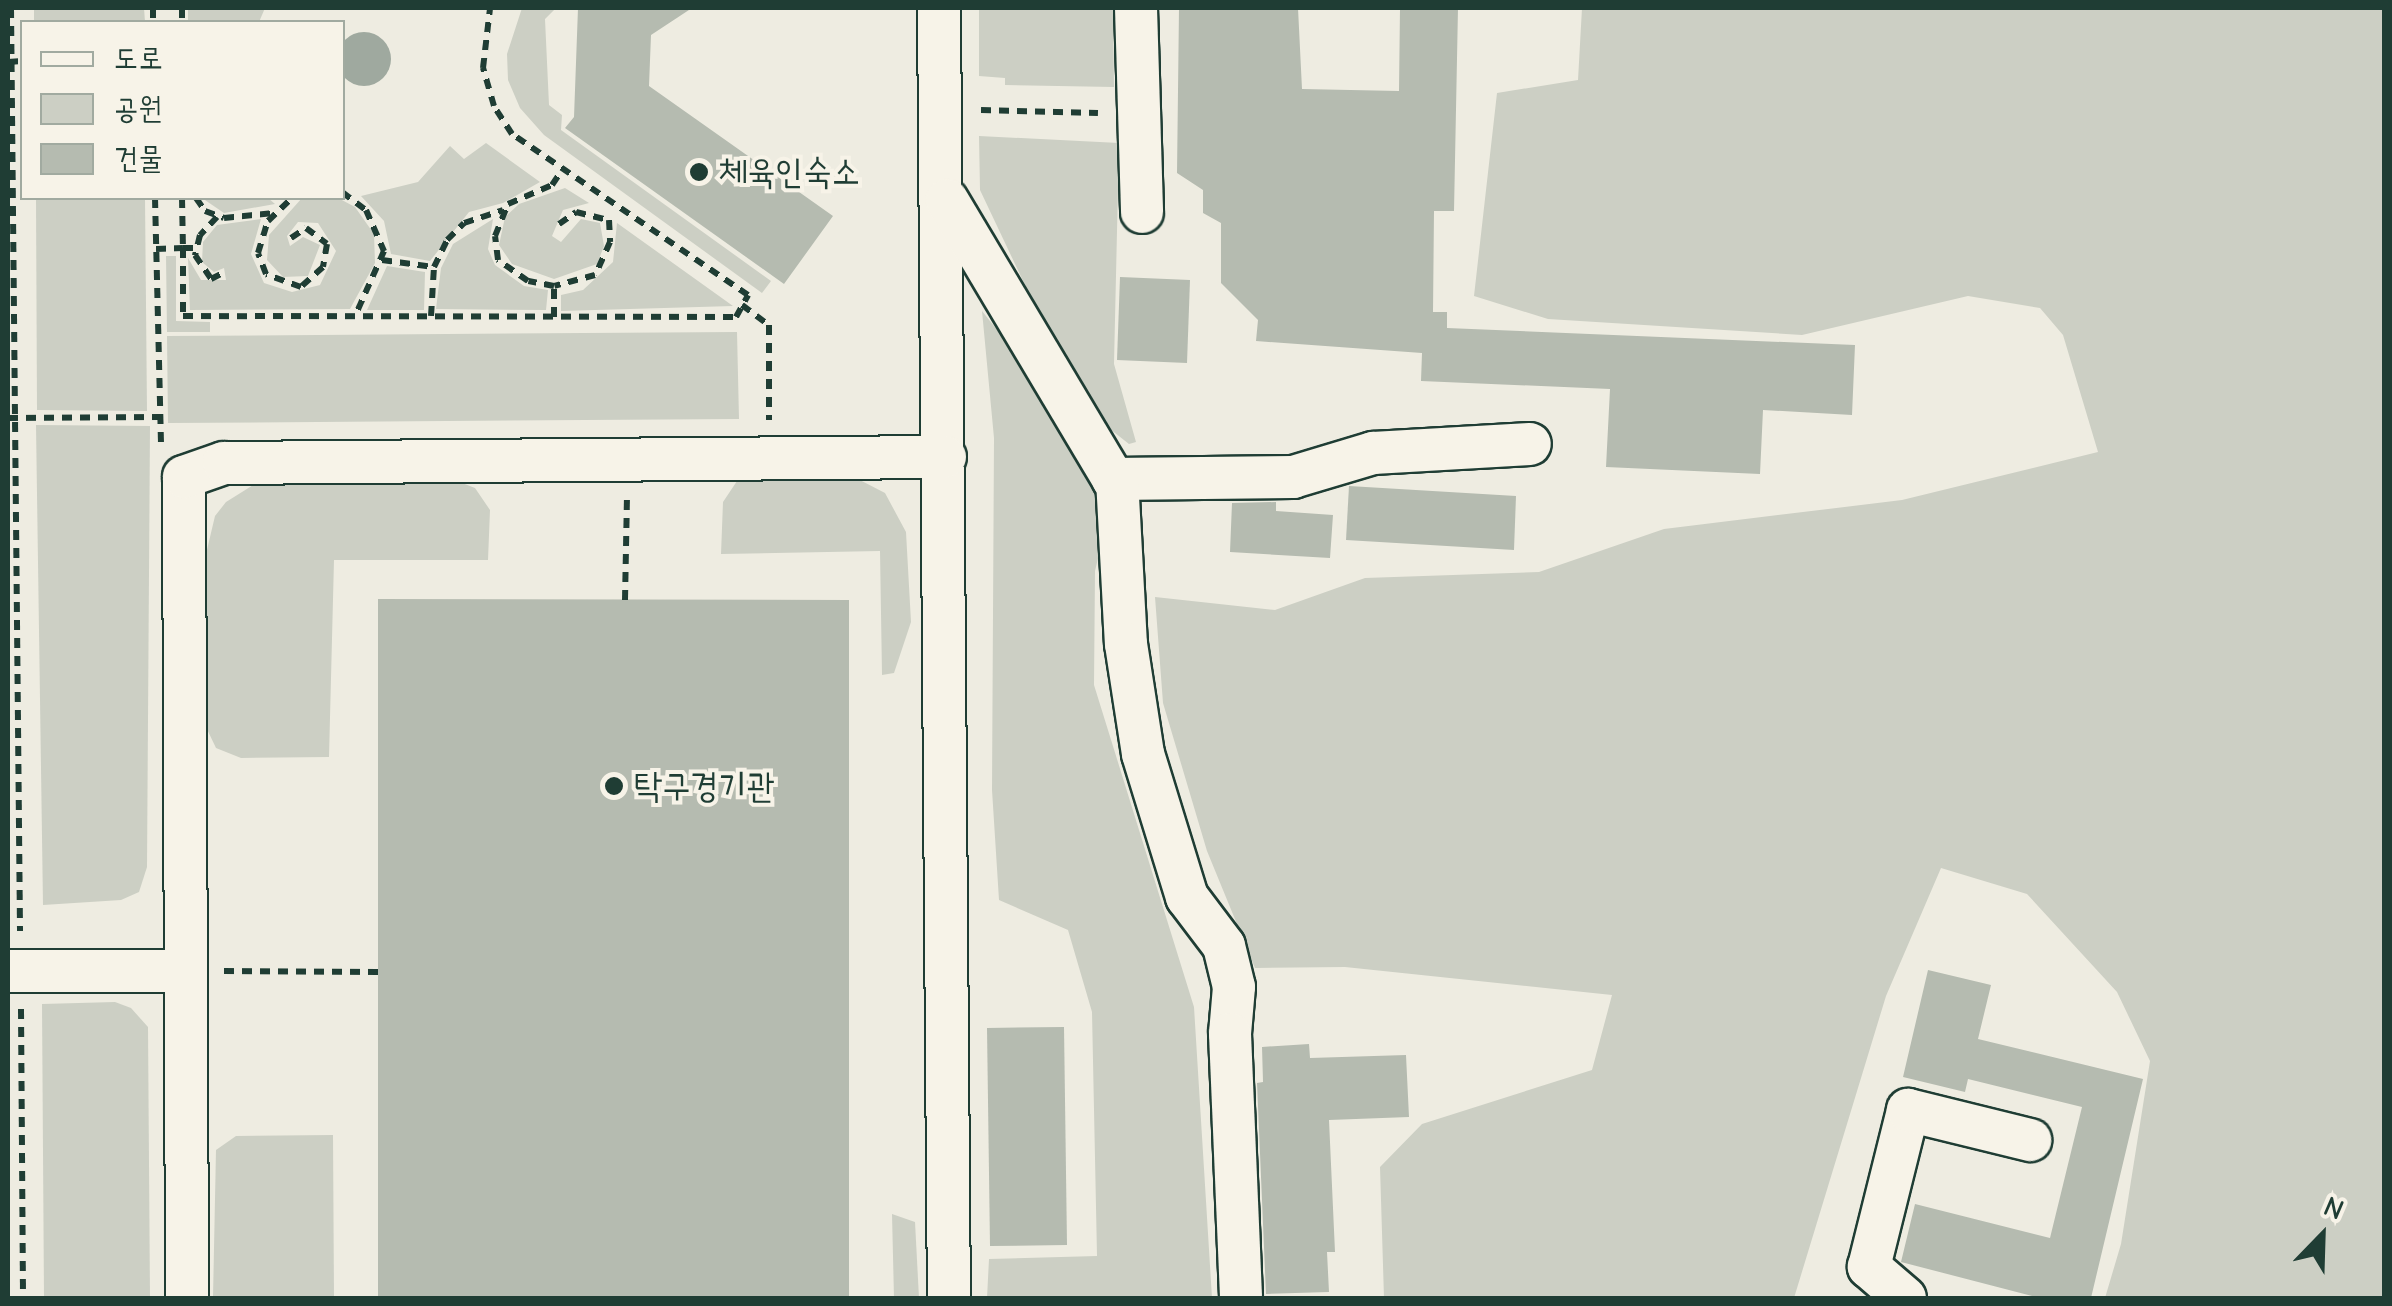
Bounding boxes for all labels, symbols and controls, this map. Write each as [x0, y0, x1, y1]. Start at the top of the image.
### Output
legend [20, 20, 345, 200]
text: 도로 [114, 41, 162, 76]
text: 공원 [114, 91, 162, 126]
text: 건물 [114, 141, 162, 176]
place label: 체육인숙소 [719, 151, 860, 193]
marker: 체육인숙소 [688, 161, 710, 183]
place label: 탁구경기관 [634, 765, 775, 807]
marker: 탁구경기관 [603, 775, 625, 797]
north arrow [2272, 1186, 2372, 1286]
text: N [2319, 1190, 2348, 1227]

